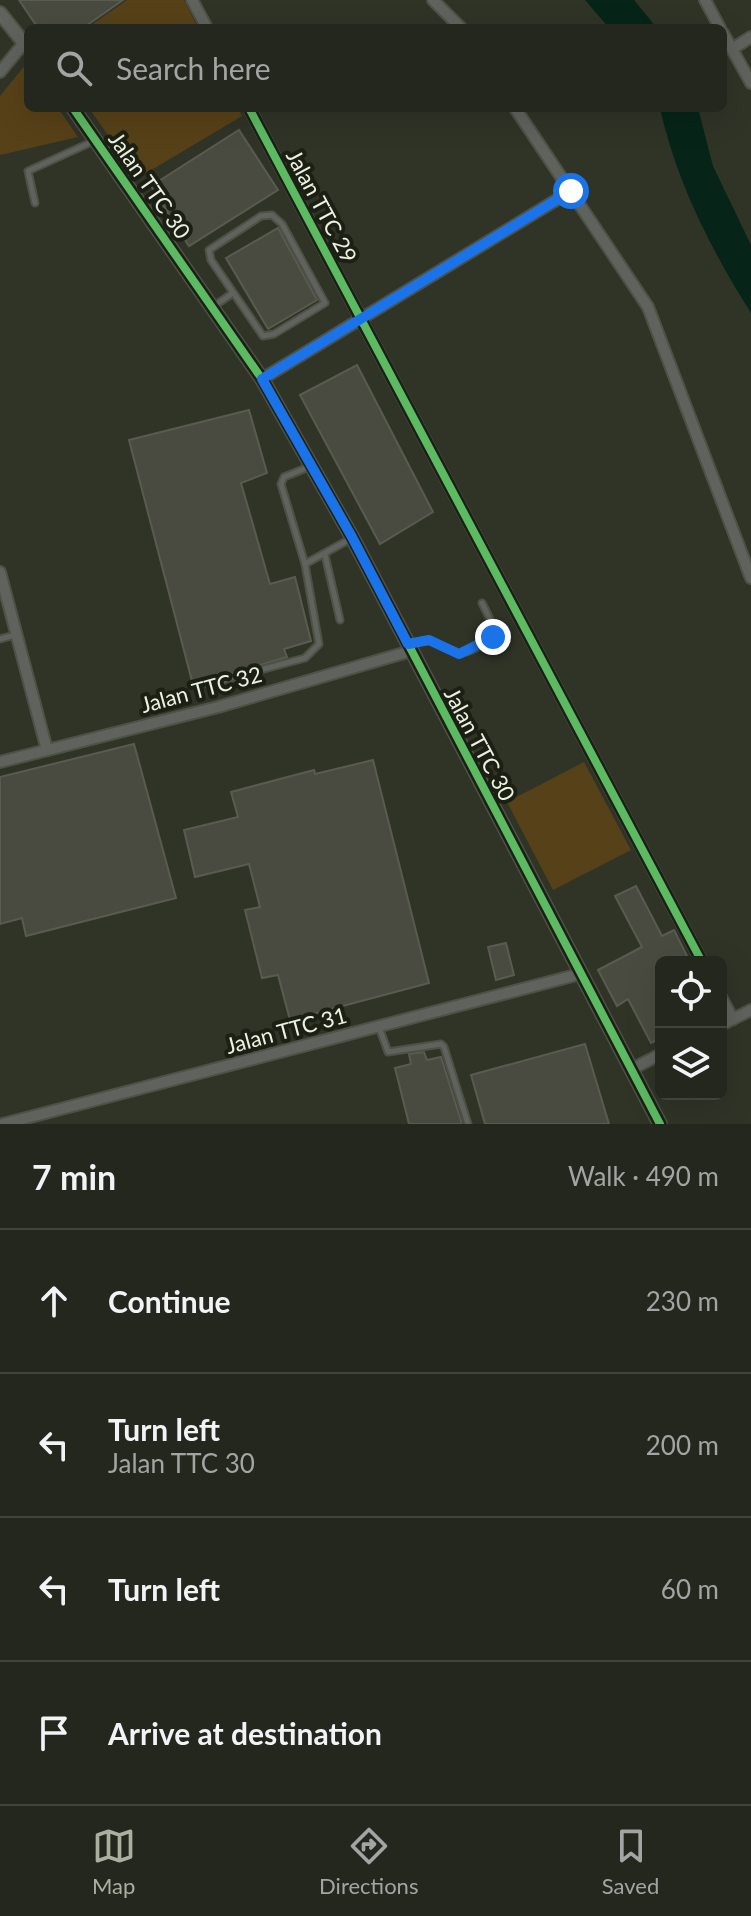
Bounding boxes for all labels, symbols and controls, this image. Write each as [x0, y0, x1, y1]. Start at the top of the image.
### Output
search box [24, 24, 727, 112]
icon: search [52, 46, 96, 90]
text: Search here [116, 50, 271, 86]
street label: Jalan TTC 30 [103, 126, 197, 244]
street label: Jalan TTC 29 [281, 145, 363, 267]
route start [553, 173, 589, 209]
route end [475, 619, 511, 655]
street label: Jalan TTC 32 [137, 660, 265, 718]
street label: Jalan TTC 30 [439, 683, 521, 805]
map controls [655, 956, 727, 1100]
button: locate [655, 956, 727, 1028]
street label: Jalan TTC 31 [222, 1001, 350, 1059]
button: layers [655, 1028, 727, 1100]
text: 7 min [32, 1156, 116, 1197]
text: Walk · 490 m [568, 1160, 719, 1192]
icon: ahead [32, 1279, 76, 1323]
text: Continue [108, 1283, 231, 1319]
text: 230 m [646, 1285, 719, 1317]
text: Turn left [108, 1411, 220, 1447]
icon: left [32, 1423, 76, 1467]
text: 200 m [646, 1429, 719, 1461]
text: Jalan TTC 30 [108, 1447, 255, 1479]
icon: left [32, 1567, 76, 1611]
text: Turn left [108, 1571, 220, 1607]
text: 60 m [661, 1573, 719, 1605]
icon: arrive [32, 1711, 76, 1755]
text: Arrive at destination [108, 1715, 382, 1751]
tab: Map [92, 1824, 136, 1899]
tab: Directions [319, 1824, 418, 1899]
tab: Saved [602, 1824, 659, 1899]

